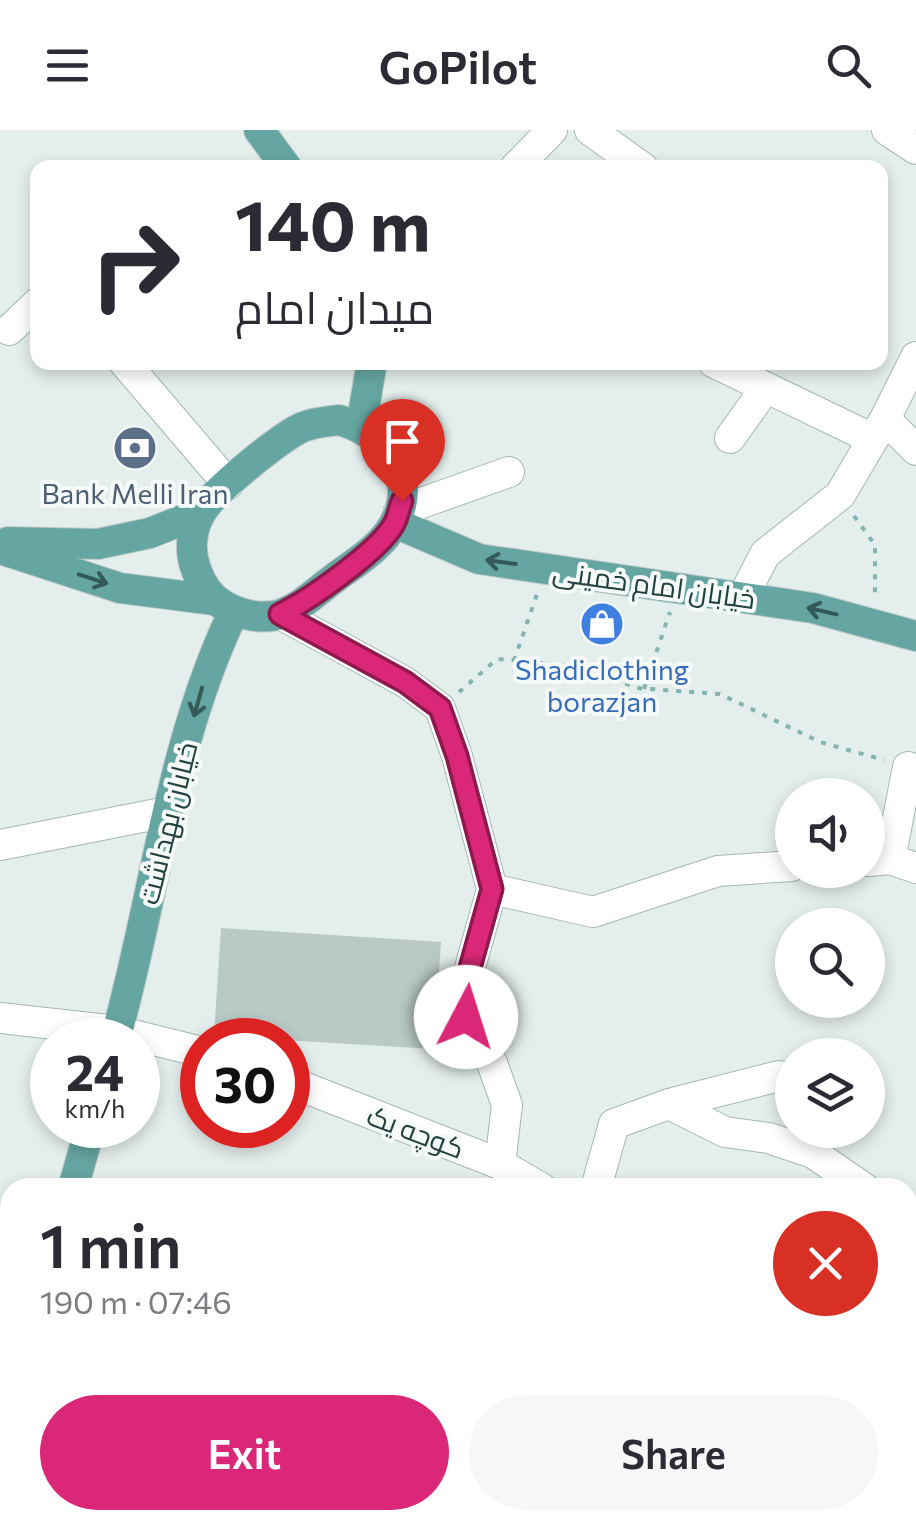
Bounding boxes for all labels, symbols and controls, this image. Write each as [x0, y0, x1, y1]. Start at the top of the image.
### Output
icon: menu [40, 38, 95, 93]
text: GoPilot [379, 38, 537, 93]
icon: search [821, 38, 876, 93]
text: 140 m [235, 180, 431, 265]
icon: right [70, 200, 200, 330]
text: میدان امام [235, 278, 434, 333]
pin [360, 399, 445, 502]
icon: arrive [375, 414, 430, 469]
bank icon: Bank Melli Iran [112, 425, 158, 471]
place label: Bank Melli Iran [41, 476, 229, 510]
one-way arrow [485, 553, 517, 571]
street label: خیابان امام خمینی [550, 553, 757, 619]
one-way arrow [76, 571, 108, 589]
shop icon: Shadiclothing borazjan [579, 601, 625, 647]
one-way arrow [807, 601, 839, 619]
place label: Shadiclothing borazjan [515, 652, 689, 718]
one-way arrow [188, 686, 207, 717]
street label: خیابان بهداشت [130, 738, 205, 908]
map controls [775, 778, 885, 1148]
button: sound [775, 778, 885, 888]
button: search [775, 908, 885, 1018]
position arrow [414, 965, 518, 1069]
speed limit sign: 30 [180, 1018, 310, 1148]
button: layers [775, 1038, 885, 1148]
text: 24 [66, 1040, 124, 1101]
text: km/h [65, 1093, 125, 1123]
street label: کوچه یک [362, 1097, 469, 1168]
text: 1 min [40, 1207, 181, 1280]
button: close [773, 1211, 878, 1316]
text: 190 m · 07:46 [40, 1281, 232, 1321]
button: Exit [40, 1395, 449, 1510]
button: Share [469, 1395, 878, 1510]

